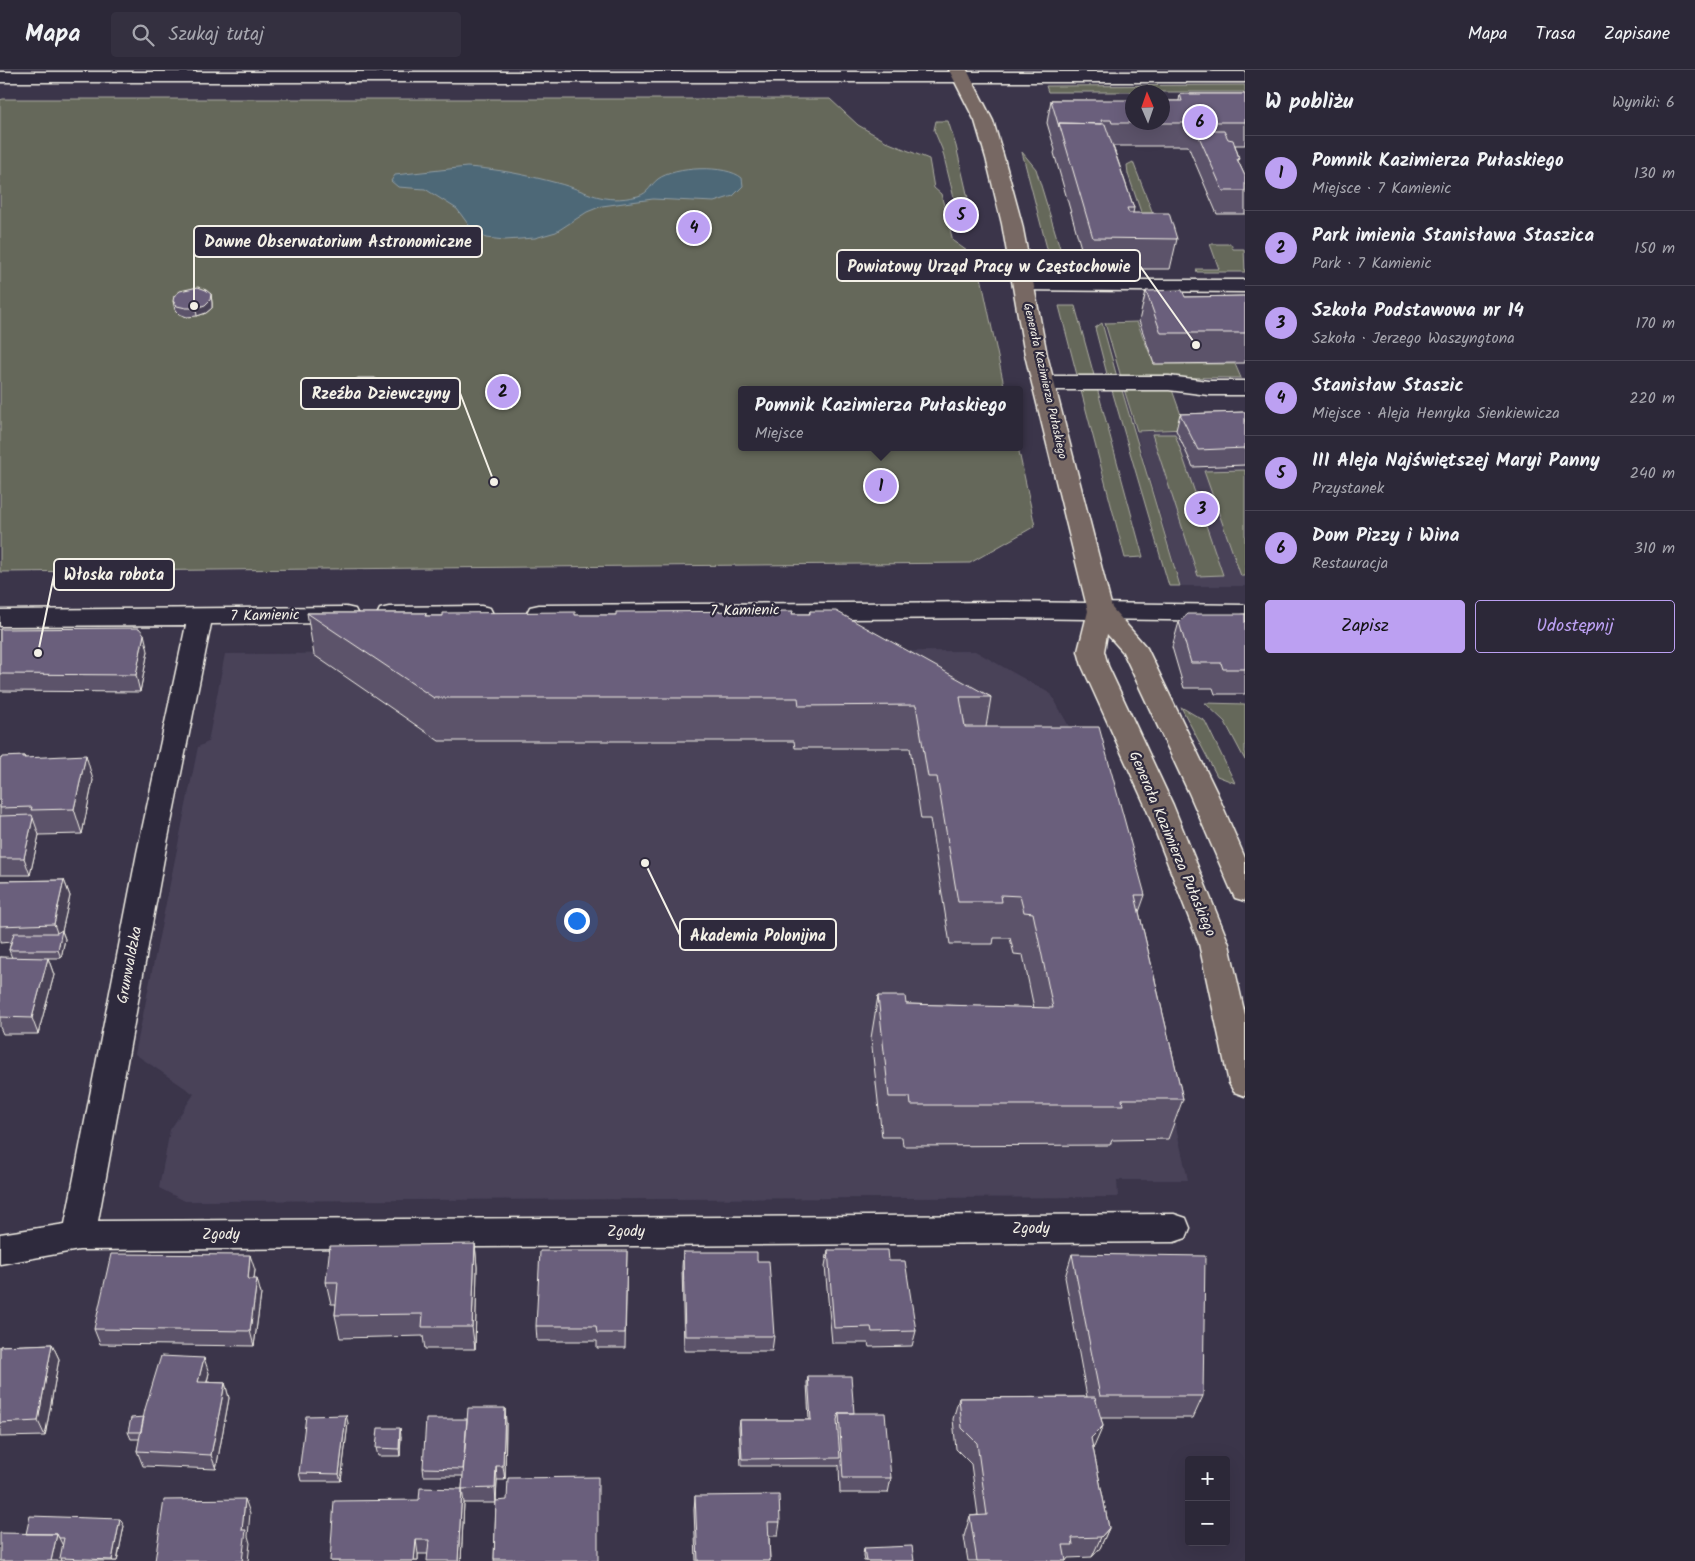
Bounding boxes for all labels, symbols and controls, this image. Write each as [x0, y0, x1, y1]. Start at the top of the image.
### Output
search box [111, 12, 461, 57]
text: Mapa [25, 15, 81, 54]
text: Szukaj tutaj [169, 20, 264, 50]
text: Mapa [1468, 20, 1508, 49]
text: Trasa [1536, 20, 1576, 49]
text: Zapisane [1604, 20, 1670, 49]
icon: search [129, 21, 157, 49]
north arrow [1125, 85, 1170, 130]
text: W pobliżu [1265, 86, 1353, 119]
text: Wyniki: 6 [1612, 90, 1675, 115]
pin: 6 [1184, 103, 1216, 141]
text: Pomnik Kazimierza Pułaskiego [1312, 146, 1564, 176]
text: 1 [1279, 161, 1283, 186]
text: 130 m [1634, 161, 1675, 186]
text: Miejsce · 7 Kamienic [1312, 176, 1451, 201]
pin: 5 [945, 196, 977, 234]
pin: 4 [678, 209, 710, 247]
text: Park imienia Stanisława Staszica [1312, 221, 1594, 251]
callout: Dawne Obserwatorium Astronomiczne [194, 226, 482, 257]
text: Dawne Obserwatorium Astronomiczne [204, 230, 472, 255]
text: 2 [1276, 236, 1286, 261]
text: 150 m [1634, 236, 1675, 261]
callout: Powiatowy Urząd Pracy w Częstochowie [837, 250, 1140, 281]
text: Park · 7 Kamienic [1312, 251, 1432, 276]
text: Powiatowy Urząd Pracy w Częstochowie [848, 255, 1131, 280]
text: Szkoła Podstawowa nr 14 [1312, 296, 1524, 326]
street label: Generała Kazimierza Pułaskiego [1018, 301, 1072, 461]
text: 3 [1277, 311, 1285, 336]
text: 170 m [1635, 311, 1675, 336]
text: Szkoła · Jerzego Waszyngtona [1312, 326, 1515, 351]
text: Stanisław Staszic [1312, 371, 1464, 401]
pin: 2 [487, 373, 519, 411]
callout: Rzeźba Dziewczyny [301, 378, 460, 409]
text: Rzeźba Dziewczyny [312, 382, 451, 407]
popup [738, 386, 1023, 451]
text: 4 [1277, 386, 1285, 411]
text: 220 m [1629, 386, 1675, 411]
text: Pomnik Kazimierza Pułaskiego [755, 391, 1006, 421]
text: Miejsce · Aleja Henryka Sienkiewicza [1312, 401, 1560, 426]
text: Miejsce [755, 421, 804, 446]
text: III Aleja Najświętszej Maryi Panny [1312, 446, 1600, 476]
text: 5 [1277, 461, 1285, 486]
text: 240 m [1630, 461, 1675, 486]
pin: 1 [865, 467, 897, 505]
text: Przystanek [1312, 476, 1384, 501]
pin: 3 [1186, 490, 1218, 528]
text: Dom Pizzy i Wina [1312, 521, 1459, 551]
text: 6 [1277, 536, 1285, 561]
text: 310 m [1634, 536, 1675, 561]
text: Restauracja [1312, 551, 1388, 576]
callout: Włoska robota [54, 559, 174, 590]
text: Włoska robota [64, 563, 164, 588]
street label: 7 Kamienic [710, 598, 780, 624]
button: Zapisz [1265, 600, 1465, 653]
button: Udostępnij [1475, 600, 1675, 653]
street label: 7 Kamienic [230, 603, 300, 629]
street label: Generała Kazimierza Pułaskiego [1122, 747, 1222, 941]
your location [564, 908, 590, 934]
callout: Akademia Polonijna [680, 919, 836, 950]
street label: Grunwaldzka [111, 924, 149, 1006]
text: Akademia Polonijna [690, 924, 826, 949]
street label: Zgody [1012, 1217, 1051, 1241]
street label: Zgody [607, 1220, 646, 1244]
street label: Zgody [202, 1223, 241, 1247]
map controls [1185, 1456, 1230, 1546]
button: + [1185, 1456, 1230, 1501]
button: − [1185, 1501, 1230, 1546]

